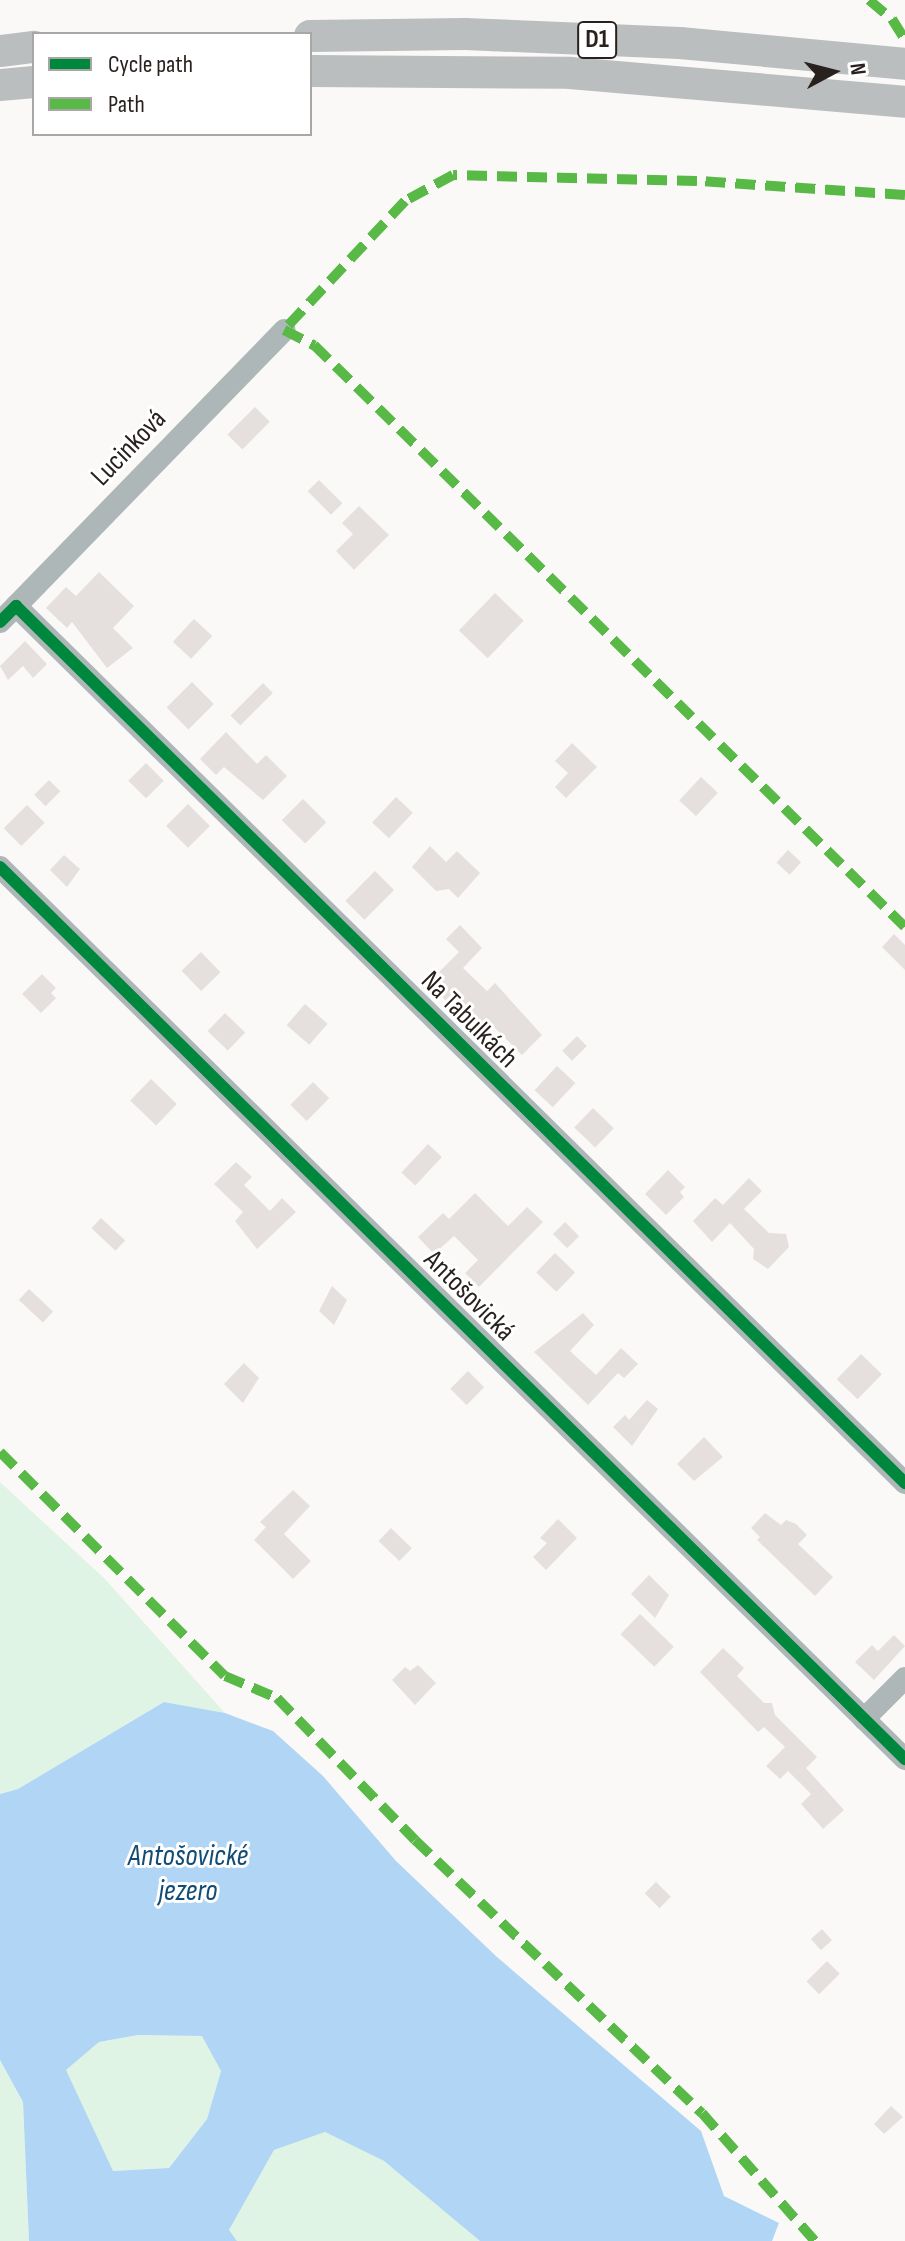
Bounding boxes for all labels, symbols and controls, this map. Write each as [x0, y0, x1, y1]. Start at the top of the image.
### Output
road number: D1 [577, 18, 617, 62]
legend [32, 32, 312, 136]
north arrow [793, 32, 873, 112]
text: Cycle path [108, 50, 193, 79]
text: N [843, 62, 871, 76]
text: Path [108, 90, 145, 119]
street label: Lucinková [85, 403, 173, 493]
street label: Na Tabulkách [414, 965, 524, 1075]
street label: Antošovická [417, 1244, 521, 1348]
water label: Antošovické jezero [128, 1838, 248, 1908]

